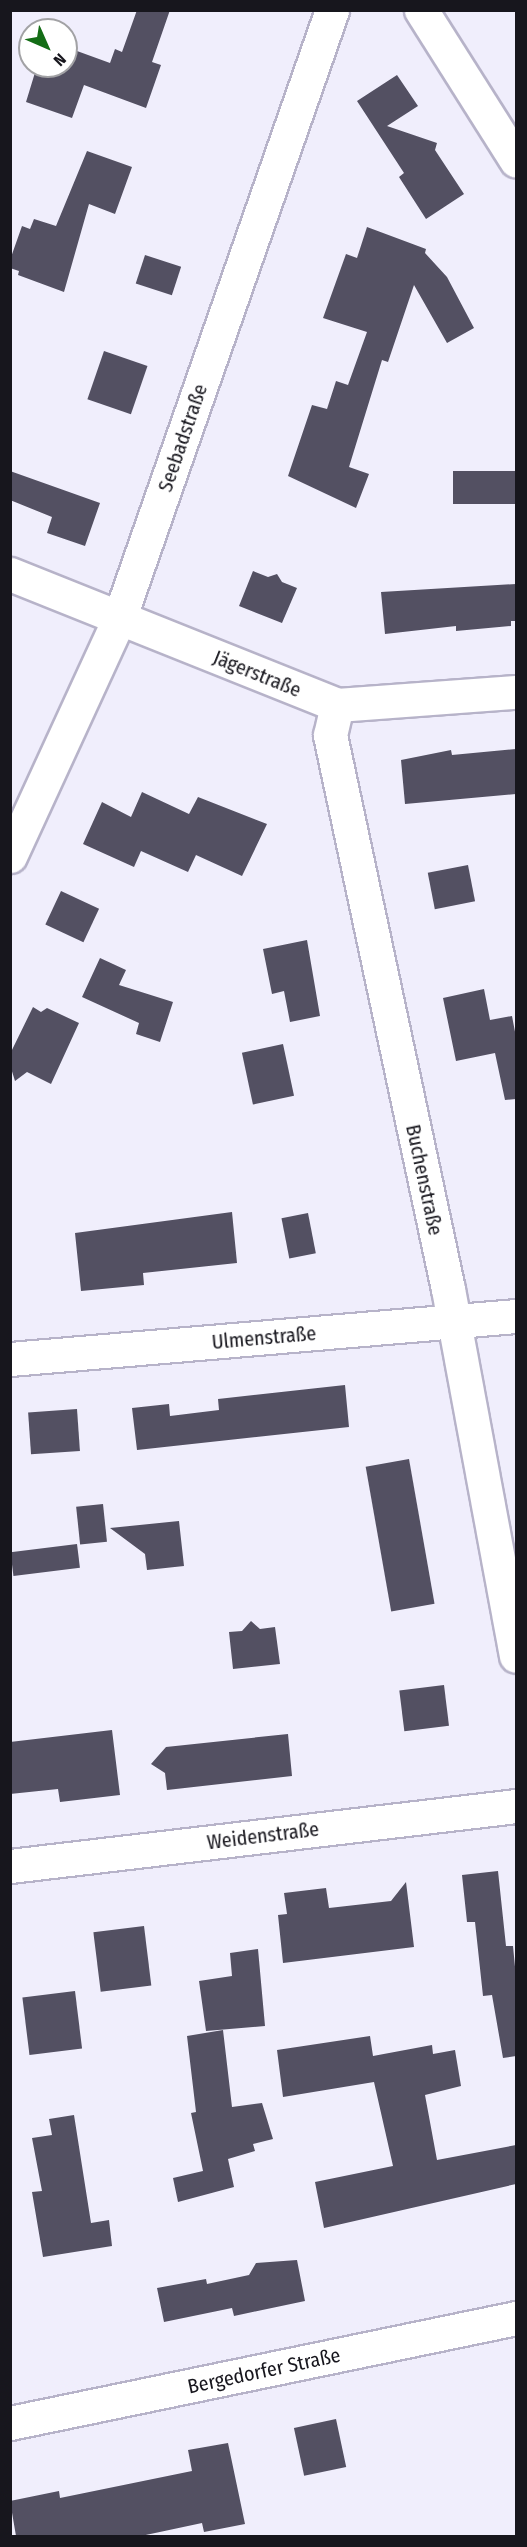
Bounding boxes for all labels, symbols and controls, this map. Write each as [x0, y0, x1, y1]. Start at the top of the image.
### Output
north arrow [18, 18, 78, 78]
text: N [50, 50, 70, 70]
street label: Seebadstraße [153, 381, 213, 495]
street label: Jägerstraße [210, 646, 304, 702]
street label: Buchenstraße [401, 1122, 447, 1238]
street label: Ulmenstraße [211, 1321, 317, 1355]
street label: Weidenstraße [206, 1817, 320, 1855]
street label: Bergedorfer Straße [186, 2343, 342, 2399]

